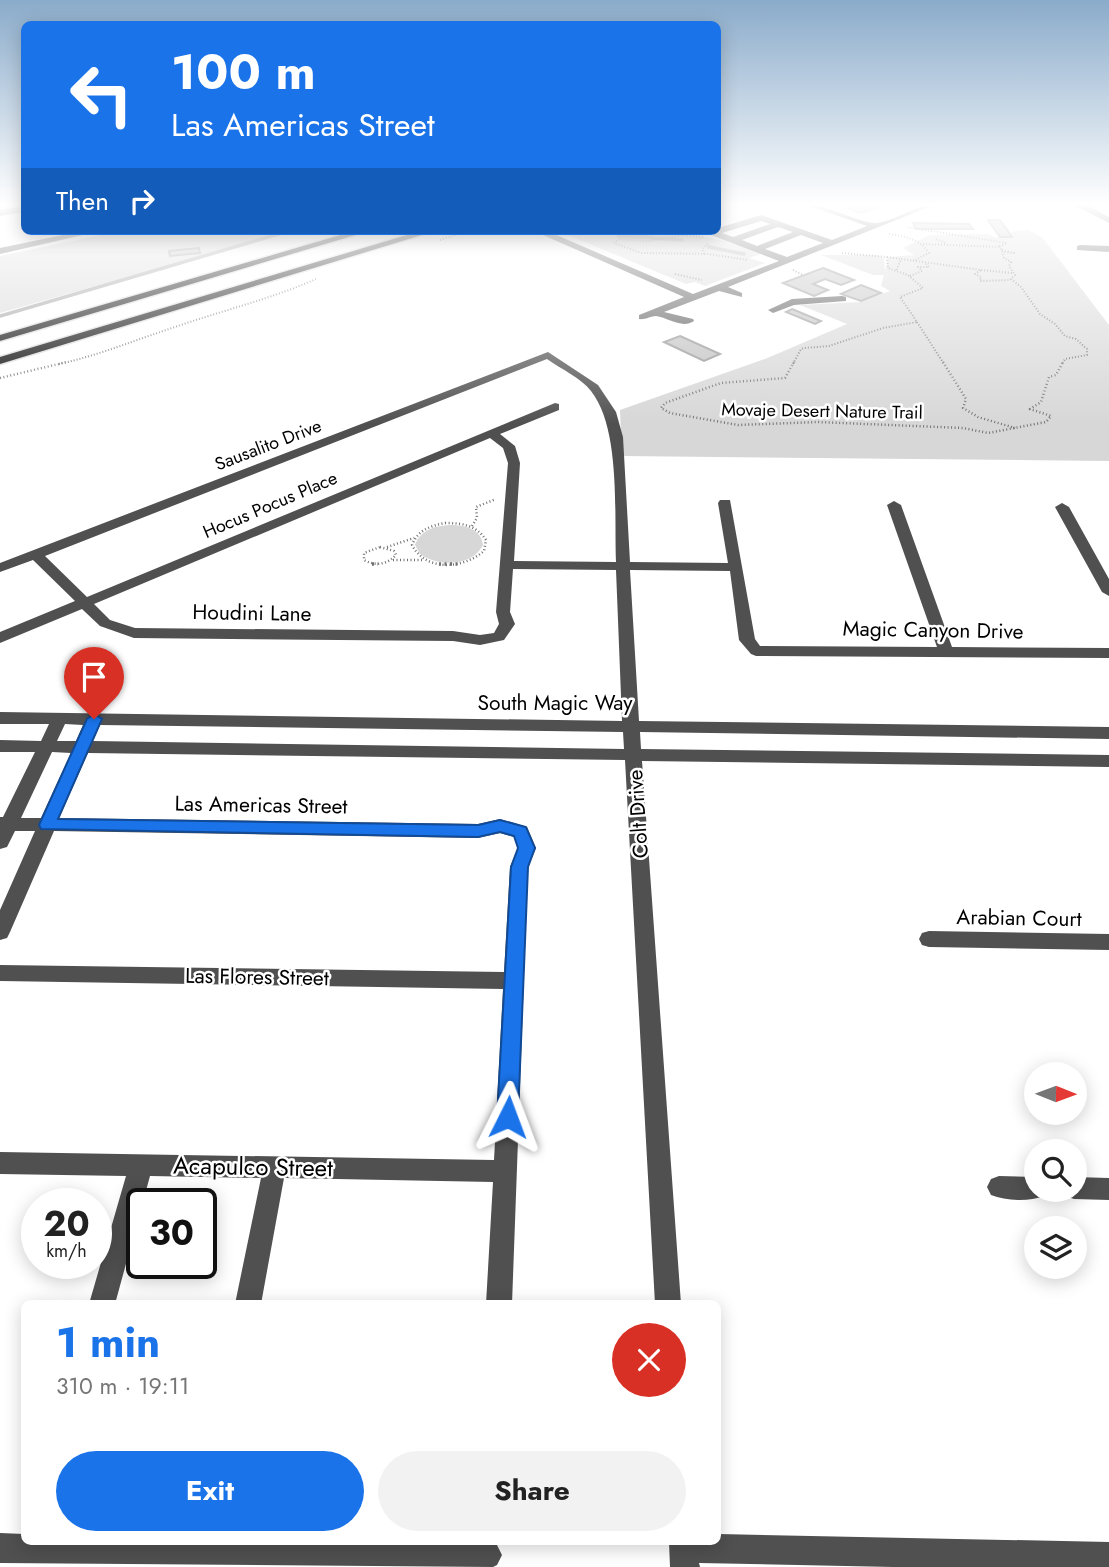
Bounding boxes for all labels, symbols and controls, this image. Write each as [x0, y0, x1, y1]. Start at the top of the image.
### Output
text: 100 m [171, 37, 316, 107]
icon: left [56, 49, 147, 140]
text: Las Americas Street [171, 102, 435, 148]
text: Then [56, 182, 109, 220]
icon: right [123, 182, 161, 220]
street label: Movaje Desert Nature Trail [721, 396, 923, 426]
street label: Sausalito Drive [211, 413, 325, 477]
street label: Hocus Pocus Place [199, 465, 341, 545]
street label: Houdini Lane [192, 597, 312, 629]
street label: Magic Canyon Drive [842, 613, 1024, 647]
pin [64, 647, 124, 719]
icon: arrive [75, 658, 113, 696]
street label: South Magic Way [477, 688, 633, 718]
street label: Colt Drive [620, 769, 656, 859]
street label: Las Americas Street [174, 788, 348, 822]
street label: Arabian Court [956, 902, 1082, 934]
street label: Las Flores Street [185, 961, 329, 993]
north arrow [1024, 1062, 1087, 1125]
map controls [1024, 1062, 1087, 1279]
position arrow [471, 1080, 545, 1154]
button: search [1024, 1139, 1087, 1202]
street label: Acapulco Street [173, 1148, 333, 1185]
speed limit sign: 30 [126, 1188, 217, 1279]
text: 20 [43, 1199, 90, 1249]
button: layers [1024, 1216, 1087, 1279]
text: km/h [46, 1238, 87, 1264]
text: 1 min [56, 1312, 160, 1373]
button: close [612, 1323, 686, 1397]
text: 310 m · 19:11 [56, 1369, 189, 1403]
button: Exit [56, 1451, 364, 1531]
button: Share [378, 1451, 686, 1531]

